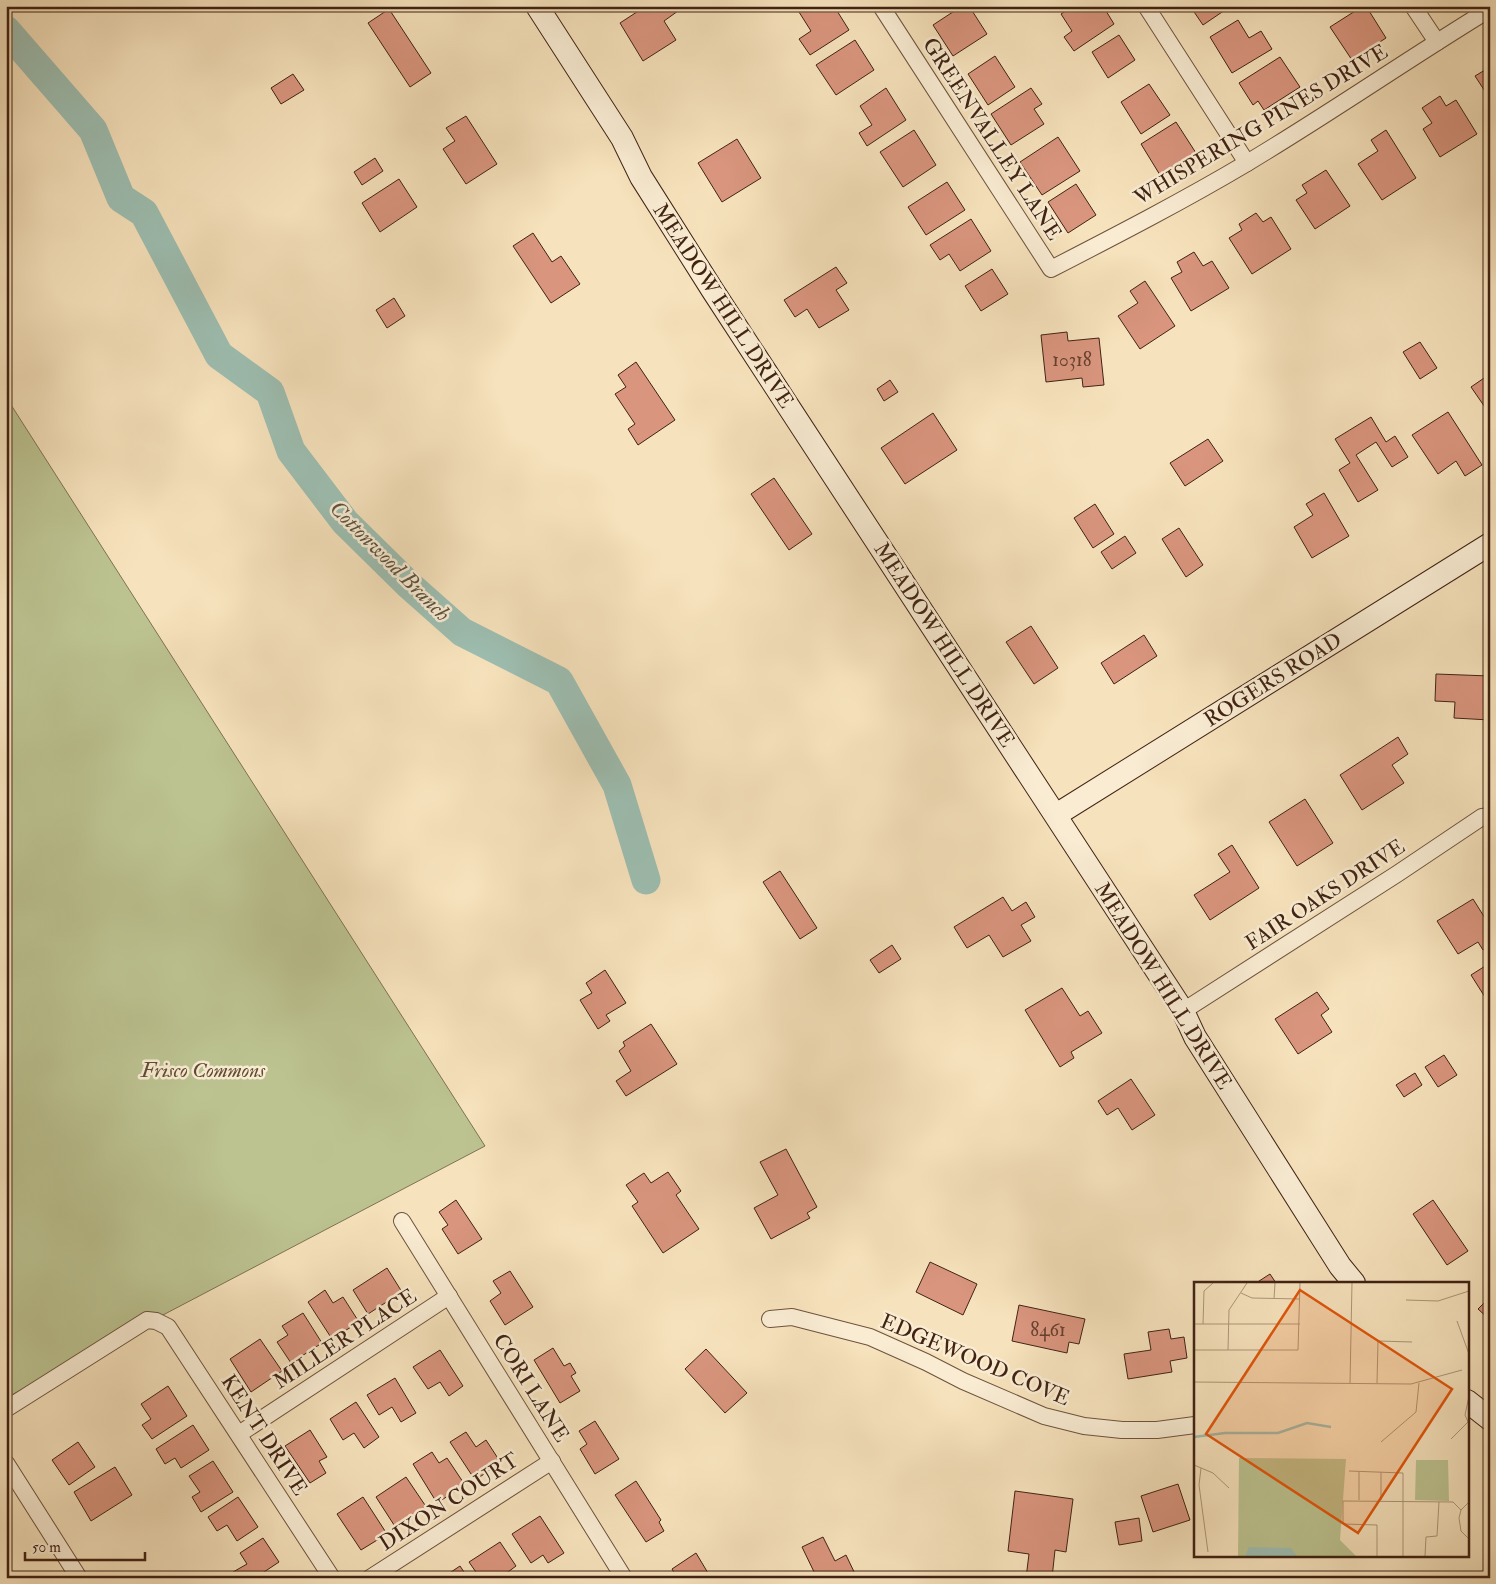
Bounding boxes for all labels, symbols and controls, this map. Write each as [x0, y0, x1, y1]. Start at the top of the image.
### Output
street label: GREENVALLEY LANE [916, 33, 1068, 245]
street label: WHISPERING PINES DRIVE [1128, 38, 1393, 212]
street label: MEADOW HILL DRIVE [647, 198, 799, 414]
house number: 10318 [1052, 348, 1092, 372]
water label: Cottonwood Branch [324, 495, 456, 627]
street label: MEADOW HILL DRIVE [868, 537, 1020, 753]
street label: ROGERS ROAD [1199, 627, 1347, 733]
street label: FAIR OAKS DRIVE [1240, 833, 1410, 957]
street label: MEADOW HILL DRIVE [1088, 878, 1238, 1094]
park label: Frisco Commons [140, 1057, 266, 1084]
inset map [1194, 1282, 1468, 1556]
street label: MILLER PLACE [268, 1283, 422, 1395]
street label: EDGEWOOD COVE [876, 1308, 1074, 1412]
house number: 8461 [1030, 1318, 1066, 1342]
street label: CORI LANE [487, 1329, 575, 1447]
street label: KENT DRIVE [215, 1369, 313, 1501]
street label: DIXON COURT [374, 1447, 524, 1557]
scale bar [25, 1529, 145, 1561]
text: 50 m [32, 1538, 61, 1557]

